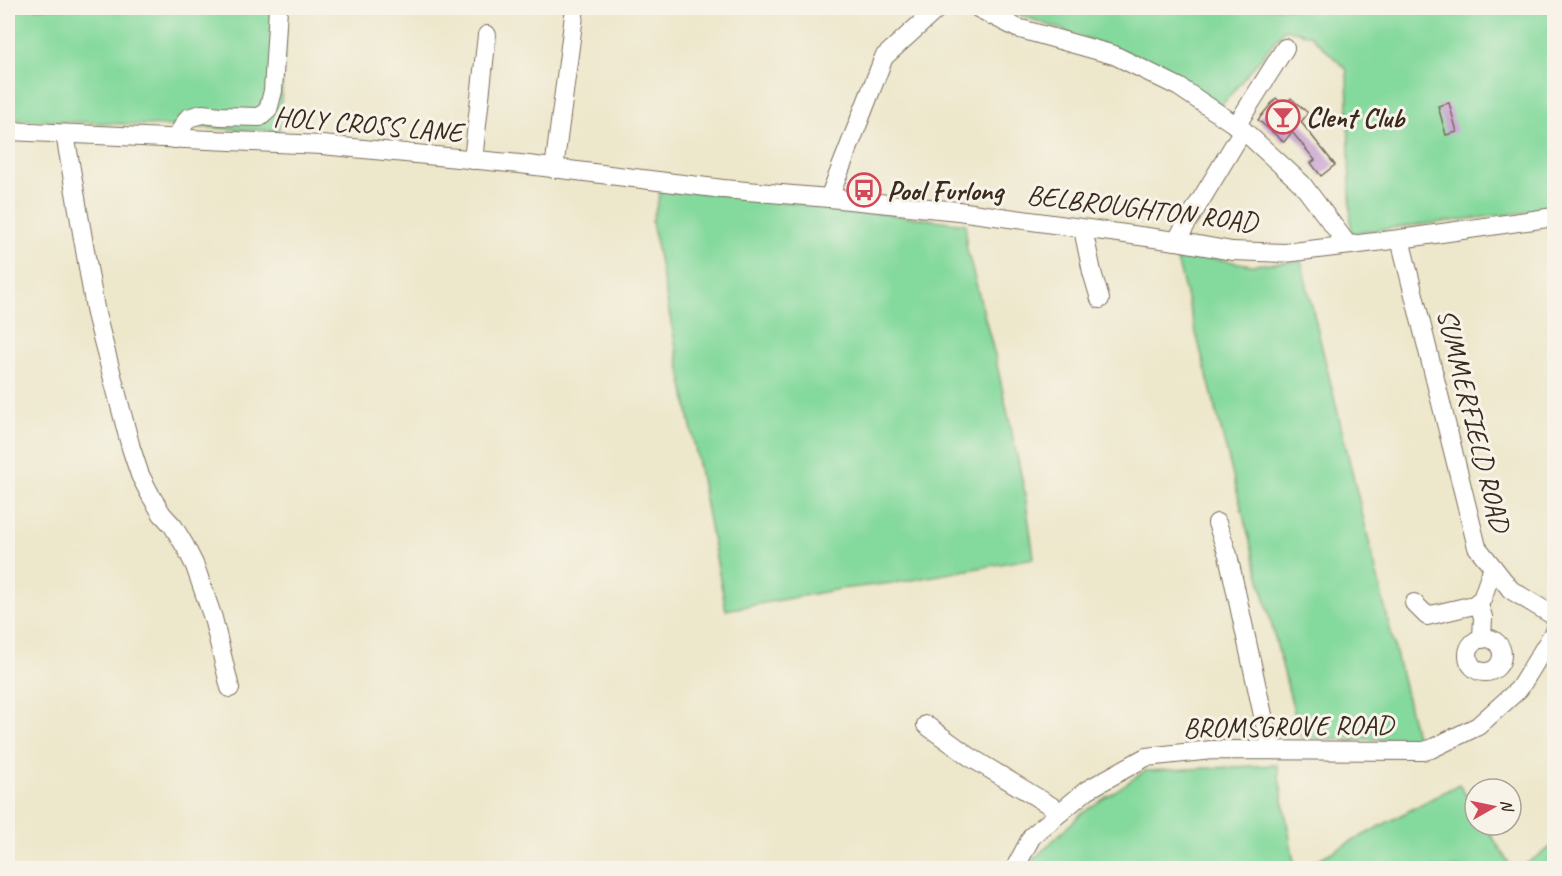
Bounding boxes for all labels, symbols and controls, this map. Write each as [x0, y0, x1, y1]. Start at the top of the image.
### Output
street label: HOLY CROSS LANE [272, 98, 467, 150]
bar icon: Clent Club [1265, 99, 1301, 135]
place label: Clent Club [1306, 100, 1406, 135]
bus stop icon: Pool Furlong [846, 172, 882, 208]
place label: Pool Furlong [887, 173, 1005, 208]
street label: BELBROUGHTON ROAD [1025, 177, 1262, 240]
street label: SUMMERFIELD ROAD [1429, 305, 1519, 538]
street label: BROMSGROVE ROAD [1183, 707, 1396, 745]
north arrow [1463, 777, 1523, 837]
text: N [1496, 798, 1518, 814]

